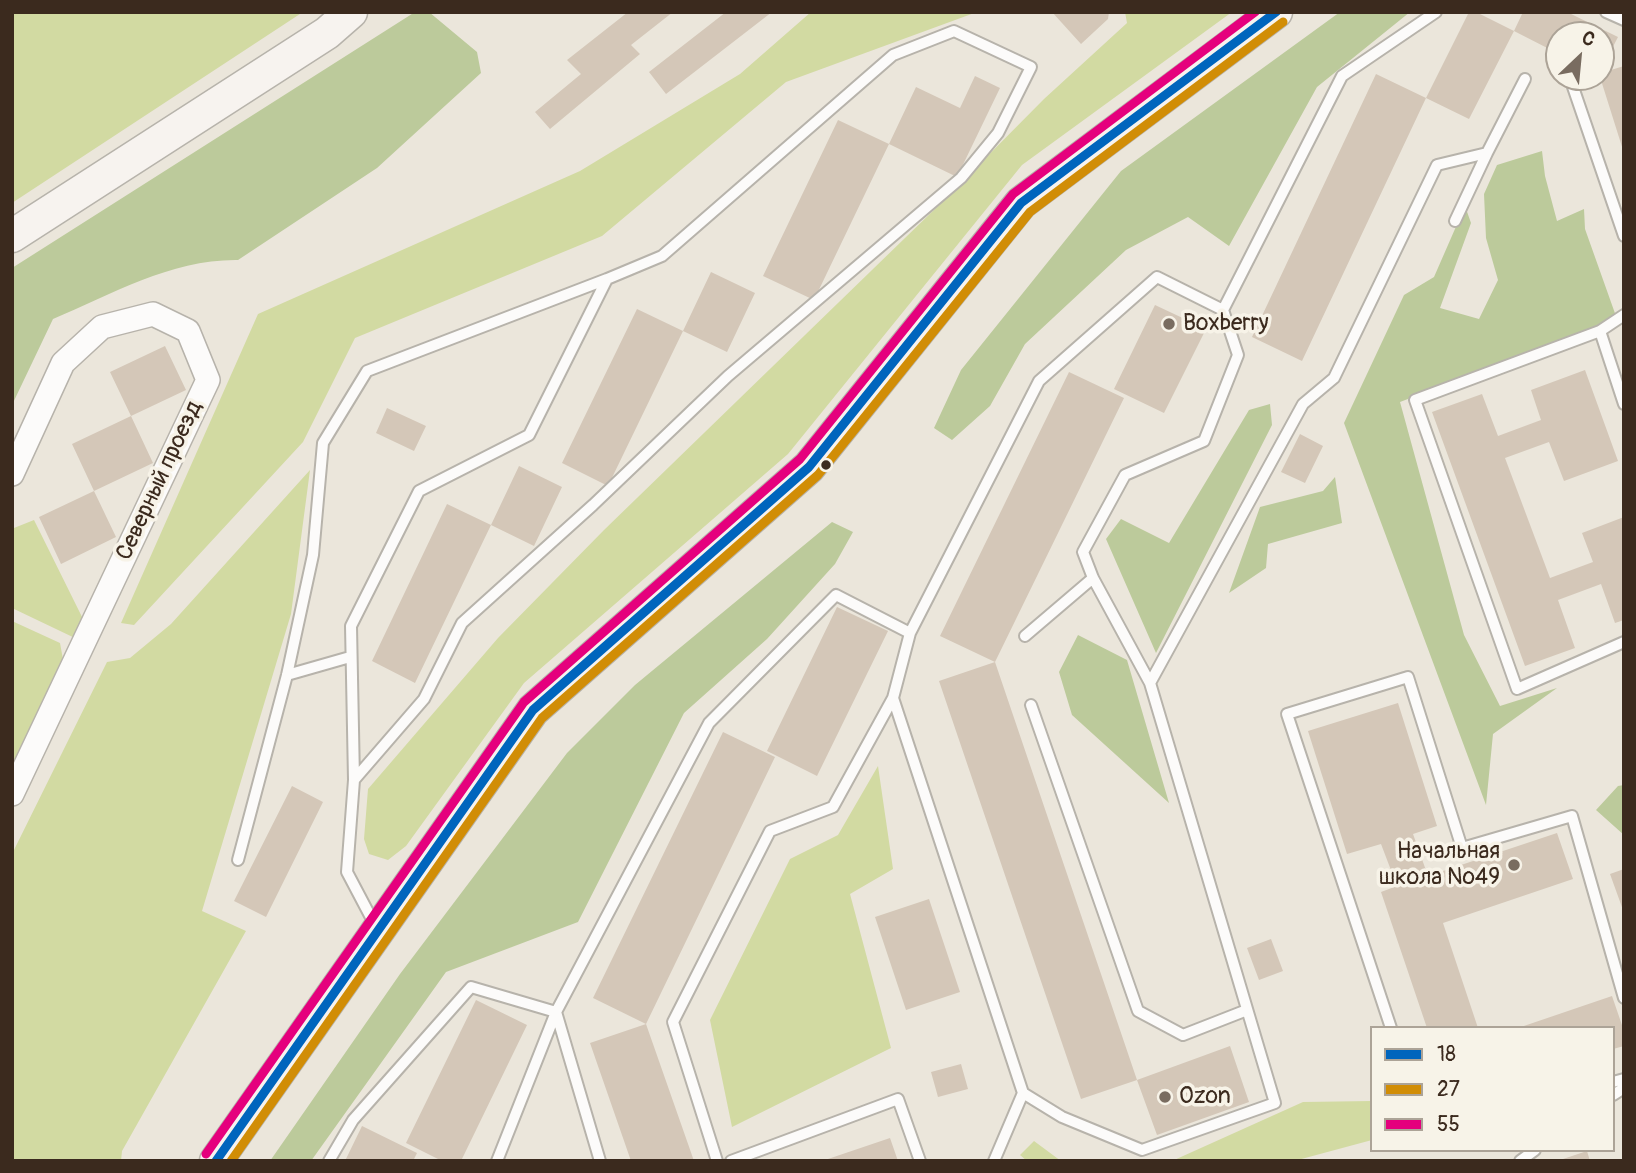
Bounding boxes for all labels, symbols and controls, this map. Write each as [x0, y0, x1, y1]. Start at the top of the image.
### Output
north arrow [1545, 21, 1615, 91]
text: С [1578, 26, 1599, 52]
place label: Boxberry [1183, 310, 1269, 338]
marker: Boxberry [1161, 316, 1177, 332]
street label: Северный проезд [111, 397, 209, 565]
unlabelled marker [819, 458, 833, 472]
place label: Начальная школа №49 [1379, 838, 1500, 892]
marker: Начальная школа №49 [1506, 857, 1522, 873]
legend [1370, 1026, 1615, 1152]
text: 18 [1437, 1041, 1456, 1068]
text: 27 [1437, 1076, 1460, 1103]
place label: Ozon [1179, 1083, 1231, 1111]
marker: Ozon [1157, 1089, 1173, 1105]
text: 55 [1437, 1111, 1460, 1138]

